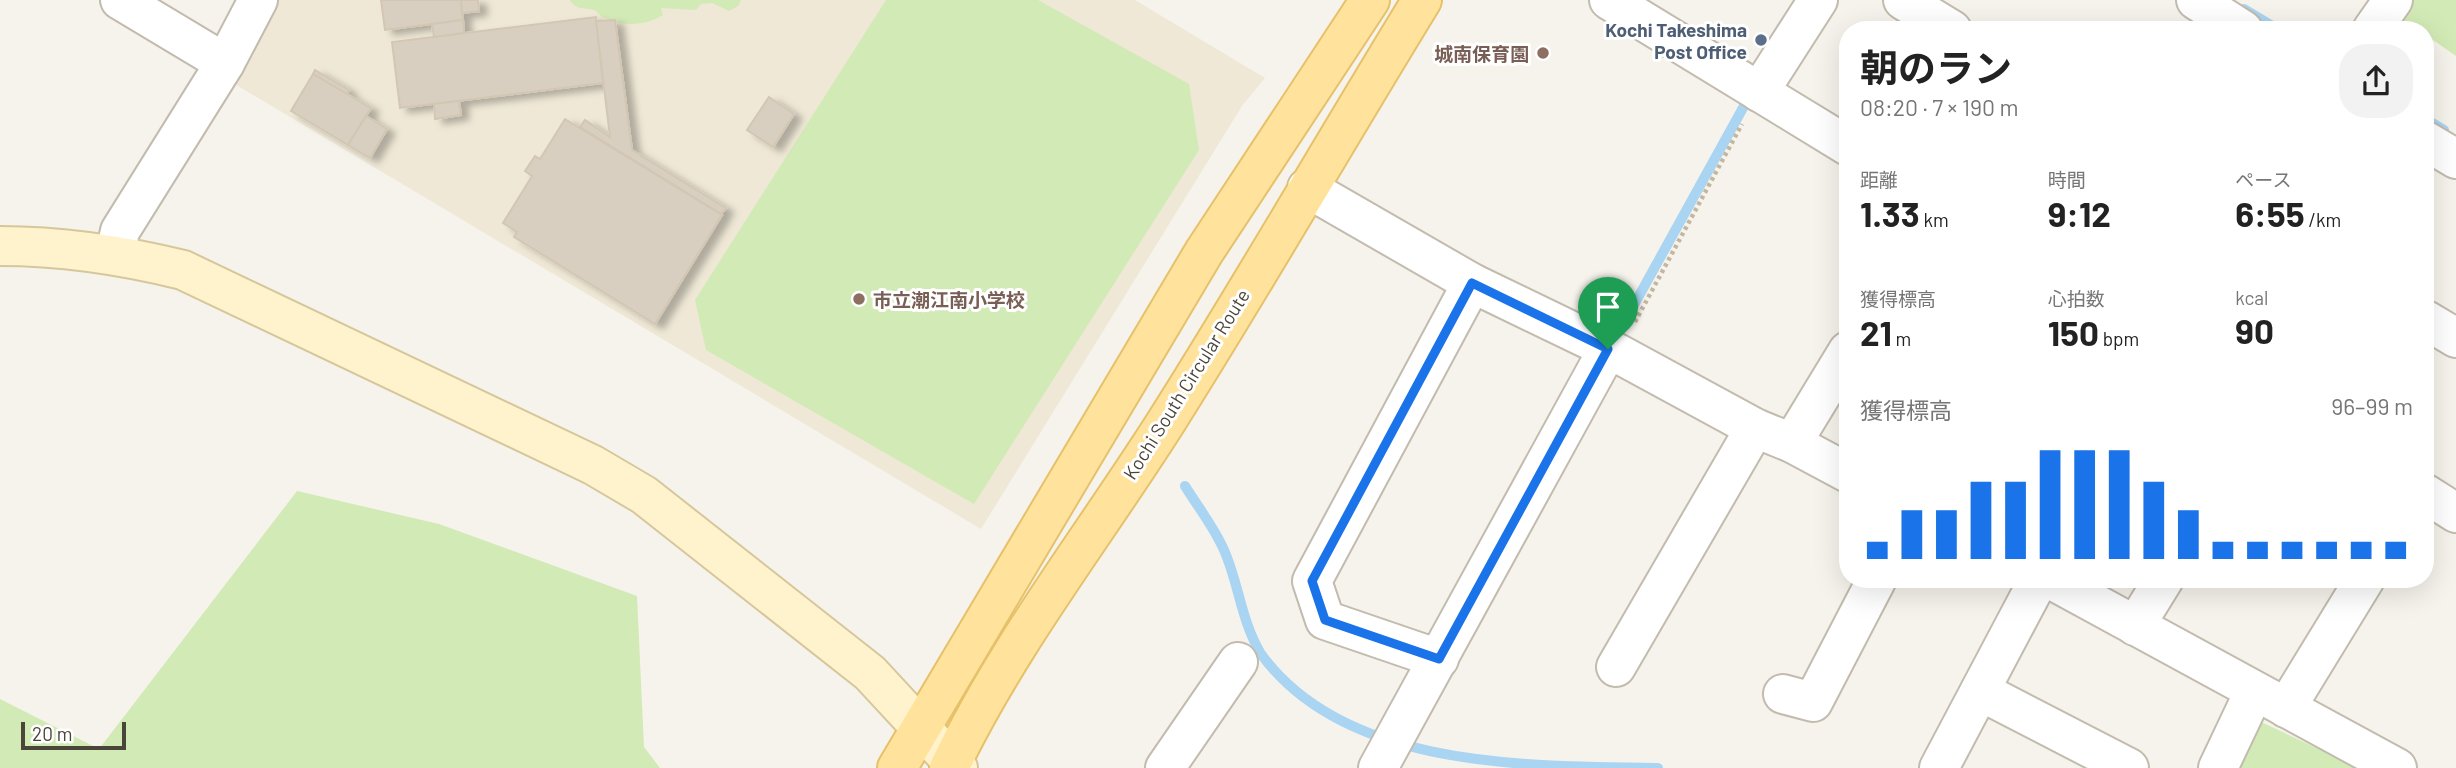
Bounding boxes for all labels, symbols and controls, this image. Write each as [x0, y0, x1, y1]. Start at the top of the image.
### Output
place label: Kochi Takeshima Post Office [1605, 18, 1747, 63]
marker: Kochi Takeshima Post Office [1753, 32, 1769, 48]
place label: 城南保育園 [1434, 42, 1529, 65]
text: 朝のラン [1860, 44, 2012, 90]
button: share [2339, 44, 2413, 118]
marker: 城南保育園 [1535, 45, 1551, 61]
text: 08:20 · 7 × 190 m [1860, 93, 2019, 121]
text: 距離 [1860, 168, 1898, 191]
text: 時間 [2048, 168, 2086, 191]
text: ペース [2235, 168, 2291, 191]
text: 1.33 [1860, 192, 1920, 234]
text: 9:12 [2048, 192, 2111, 234]
text: 6:55 [2235, 192, 2305, 234]
text: km [1920, 208, 1949, 231]
text: /km [2305, 208, 2341, 231]
pin [1578, 277, 1638, 349]
street label: Kochi South Circular Route [1118, 285, 1254, 483]
text: kcal [2235, 286, 2268, 309]
text: 獲得標高 [1860, 287, 1936, 310]
text: 心拍数 [2048, 287, 2105, 310]
place label: 市立潮江南小学校 [873, 288, 1025, 311]
icon: arrive [1589, 288, 1627, 326]
marker: 市立潮江南小学校 [851, 291, 867, 307]
text: 90 [2235, 309, 2274, 351]
text: 21 [1860, 311, 1892, 353]
text: 150 [2048, 311, 2099, 353]
text: m [1892, 327, 1911, 350]
text: bpm [2099, 327, 2139, 350]
text: 96–99 m [2331, 392, 2413, 420]
text: 獲得標高 [1860, 396, 1952, 424]
scale bar [21, 719, 126, 751]
text: 20 m [32, 722, 72, 745]

